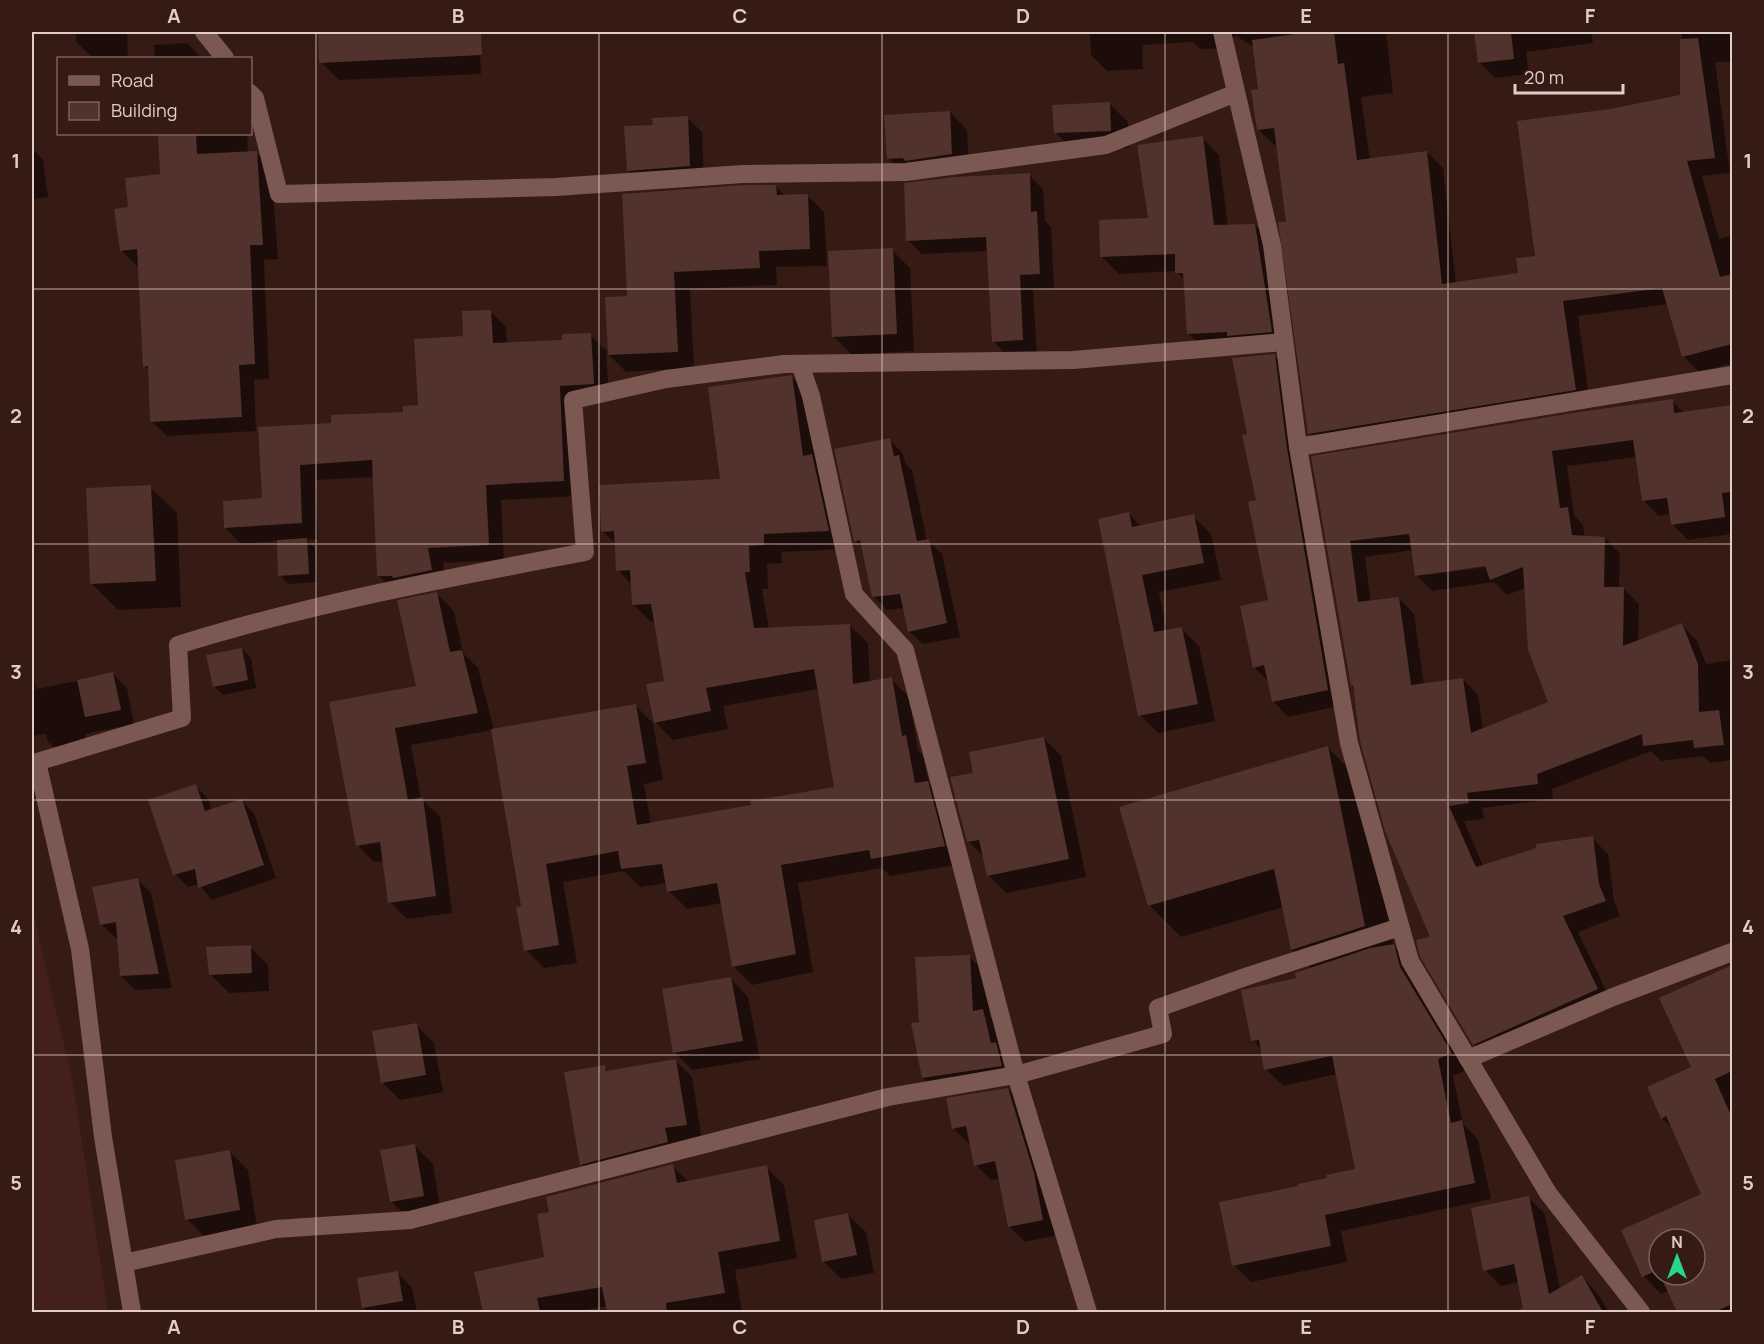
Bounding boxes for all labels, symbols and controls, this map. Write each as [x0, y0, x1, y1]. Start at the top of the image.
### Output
text: A [167, 2, 181, 29]
text: B [452, 2, 465, 29]
text: C [733, 2, 747, 29]
text: D [1016, 2, 1030, 29]
text: E [1300, 2, 1312, 29]
text: F [1585, 2, 1596, 29]
legend [57, 57, 252, 135]
scale bar [1515, 57, 1623, 95]
text: 20 m [1524, 65, 1564, 89]
text: Road [111, 68, 154, 92]
text: Building [111, 98, 177, 122]
text: 1 [12, 147, 20, 174]
text: 1 [1744, 147, 1752, 174]
text: 2 [10, 402, 22, 429]
text: 2 [1742, 402, 1754, 429]
text: 3 [10, 658, 22, 685]
text: 3 [1742, 658, 1754, 685]
text: 4 [10, 913, 22, 940]
text: 4 [1742, 913, 1754, 940]
text: 5 [10, 1169, 22, 1196]
text: 5 [1742, 1169, 1754, 1196]
north arrow [1647, 1227, 1707, 1287]
text: N [1671, 1231, 1683, 1253]
text: A [167, 1313, 181, 1340]
text: B [452, 1313, 465, 1340]
text: C [733, 1313, 747, 1340]
text: D [1016, 1313, 1030, 1340]
text: E [1300, 1313, 1312, 1340]
text: F [1585, 1313, 1596, 1340]

